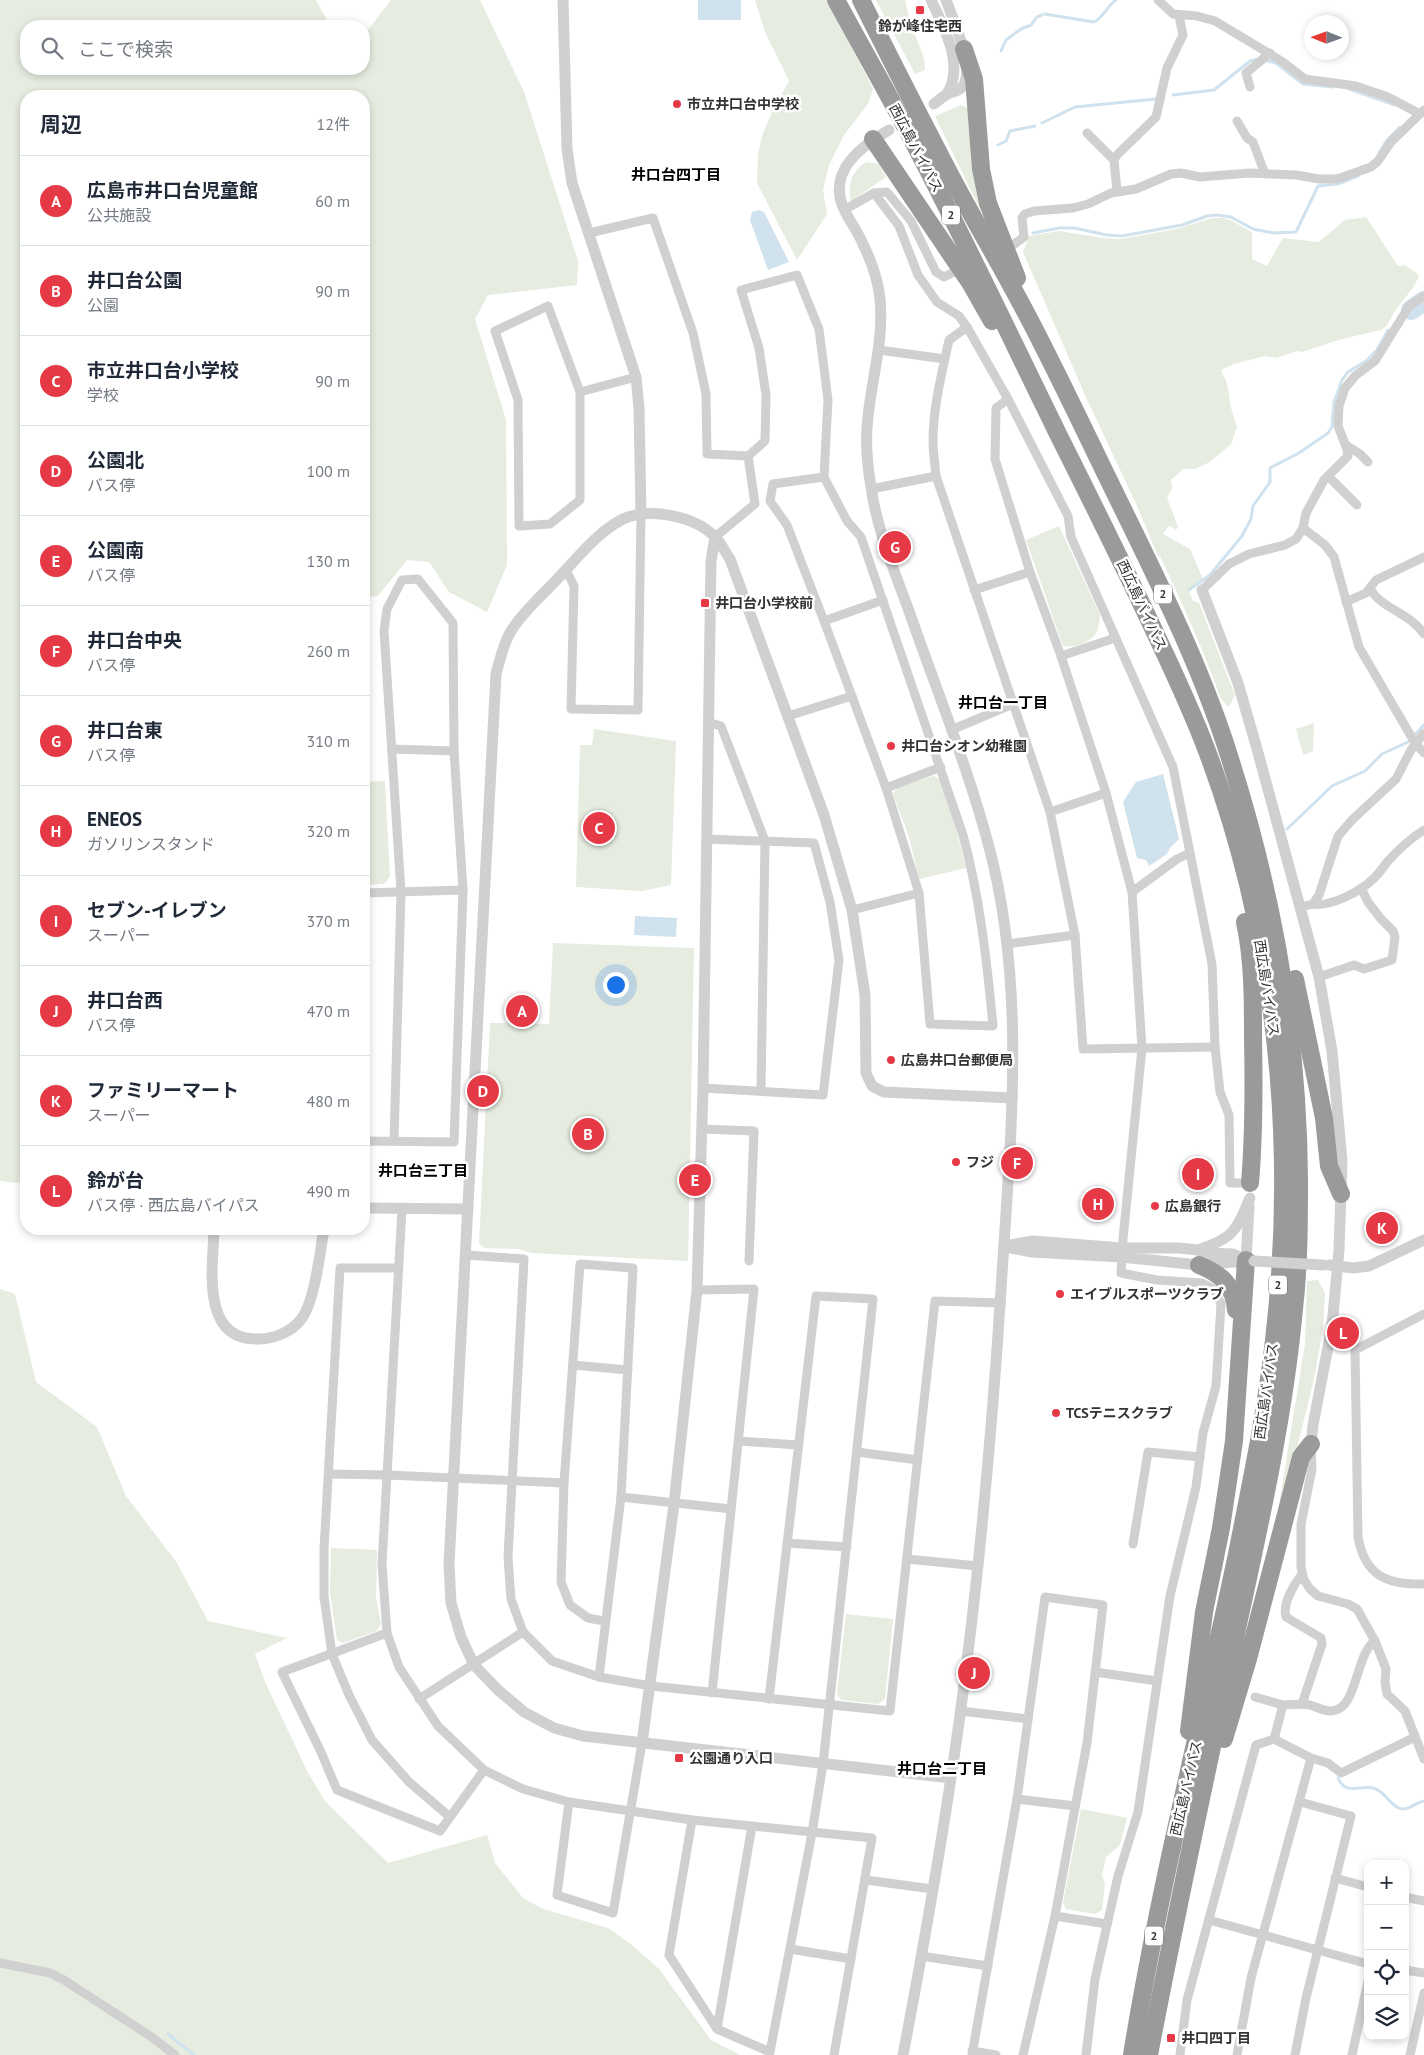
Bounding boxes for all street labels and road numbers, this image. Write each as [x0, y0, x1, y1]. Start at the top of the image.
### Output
street label: 西広島バイパス [885, 101, 947, 195]
road number: 2 [942, 206, 960, 224]
street label: 西広島バイパス [1113, 557, 1171, 653]
road number: 2 [1154, 584, 1172, 604]
street label: 西広島バイパス [1250, 938, 1284, 1038]
road number: 2 [1269, 1276, 1287, 1294]
street label: 西広島バイパス [1250, 1341, 1282, 1441]
street label: 西広島バイパス [1166, 1738, 1206, 1838]
road number: 2 [1145, 1926, 1163, 1945]

